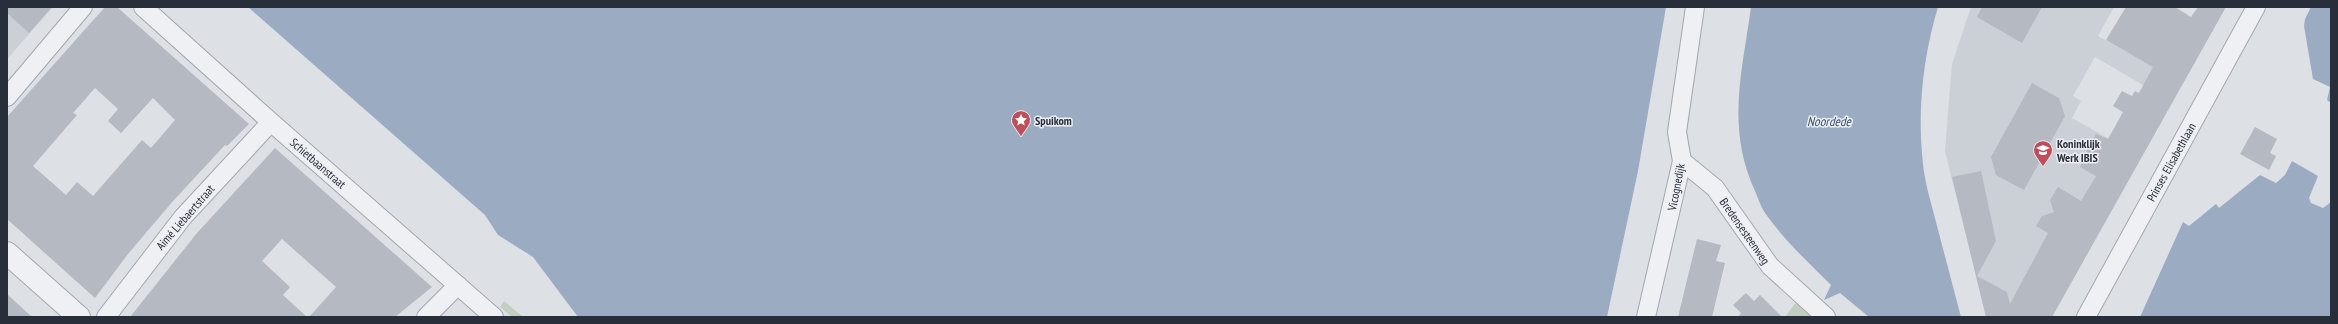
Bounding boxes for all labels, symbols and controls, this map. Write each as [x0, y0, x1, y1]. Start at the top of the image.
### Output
place icon: Spuikom [1010, 109, 1032, 137]
place label: Spuikom [1035, 113, 1072, 128]
water label: Noordede [1807, 113, 1853, 130]
street label: Prinses Elisabethlaan [2143, 120, 2199, 204]
street label: Schietbaanstraat [287, 135, 350, 192]
place label: Koninklijk Werk IBIS [2056, 136, 2100, 165]
school or university icon: Koninklijk Werk IBIS [2032, 139, 2054, 167]
street label: Vicognedijk [1664, 162, 1688, 213]
street label: Aimé Liebaertstraat [153, 181, 218, 253]
street label: Bredensesteenweg [1717, 195, 1773, 267]

